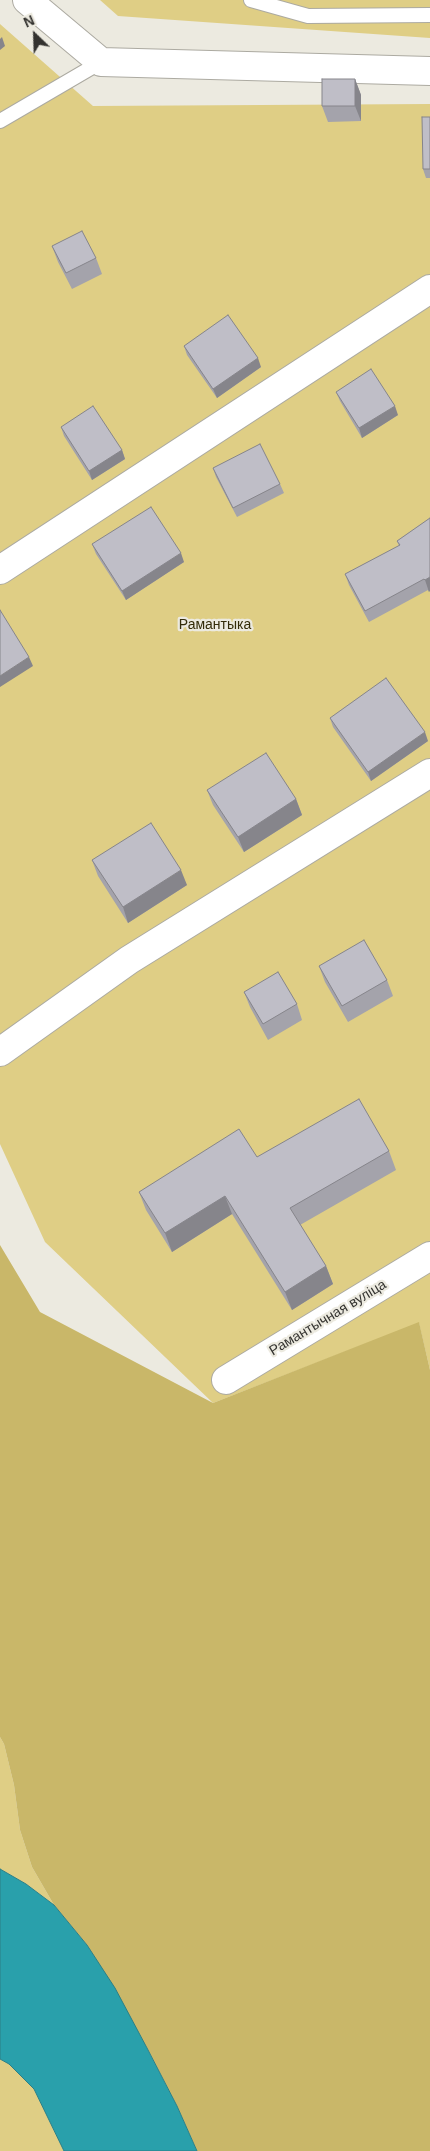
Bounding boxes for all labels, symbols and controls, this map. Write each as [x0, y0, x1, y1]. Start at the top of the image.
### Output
north arrow [10, 10, 60, 60]
text: N [21, 12, 37, 31]
park label: Рамантыка [179, 617, 251, 633]
street label: Рамантычная вуліца [266, 1276, 390, 1360]

